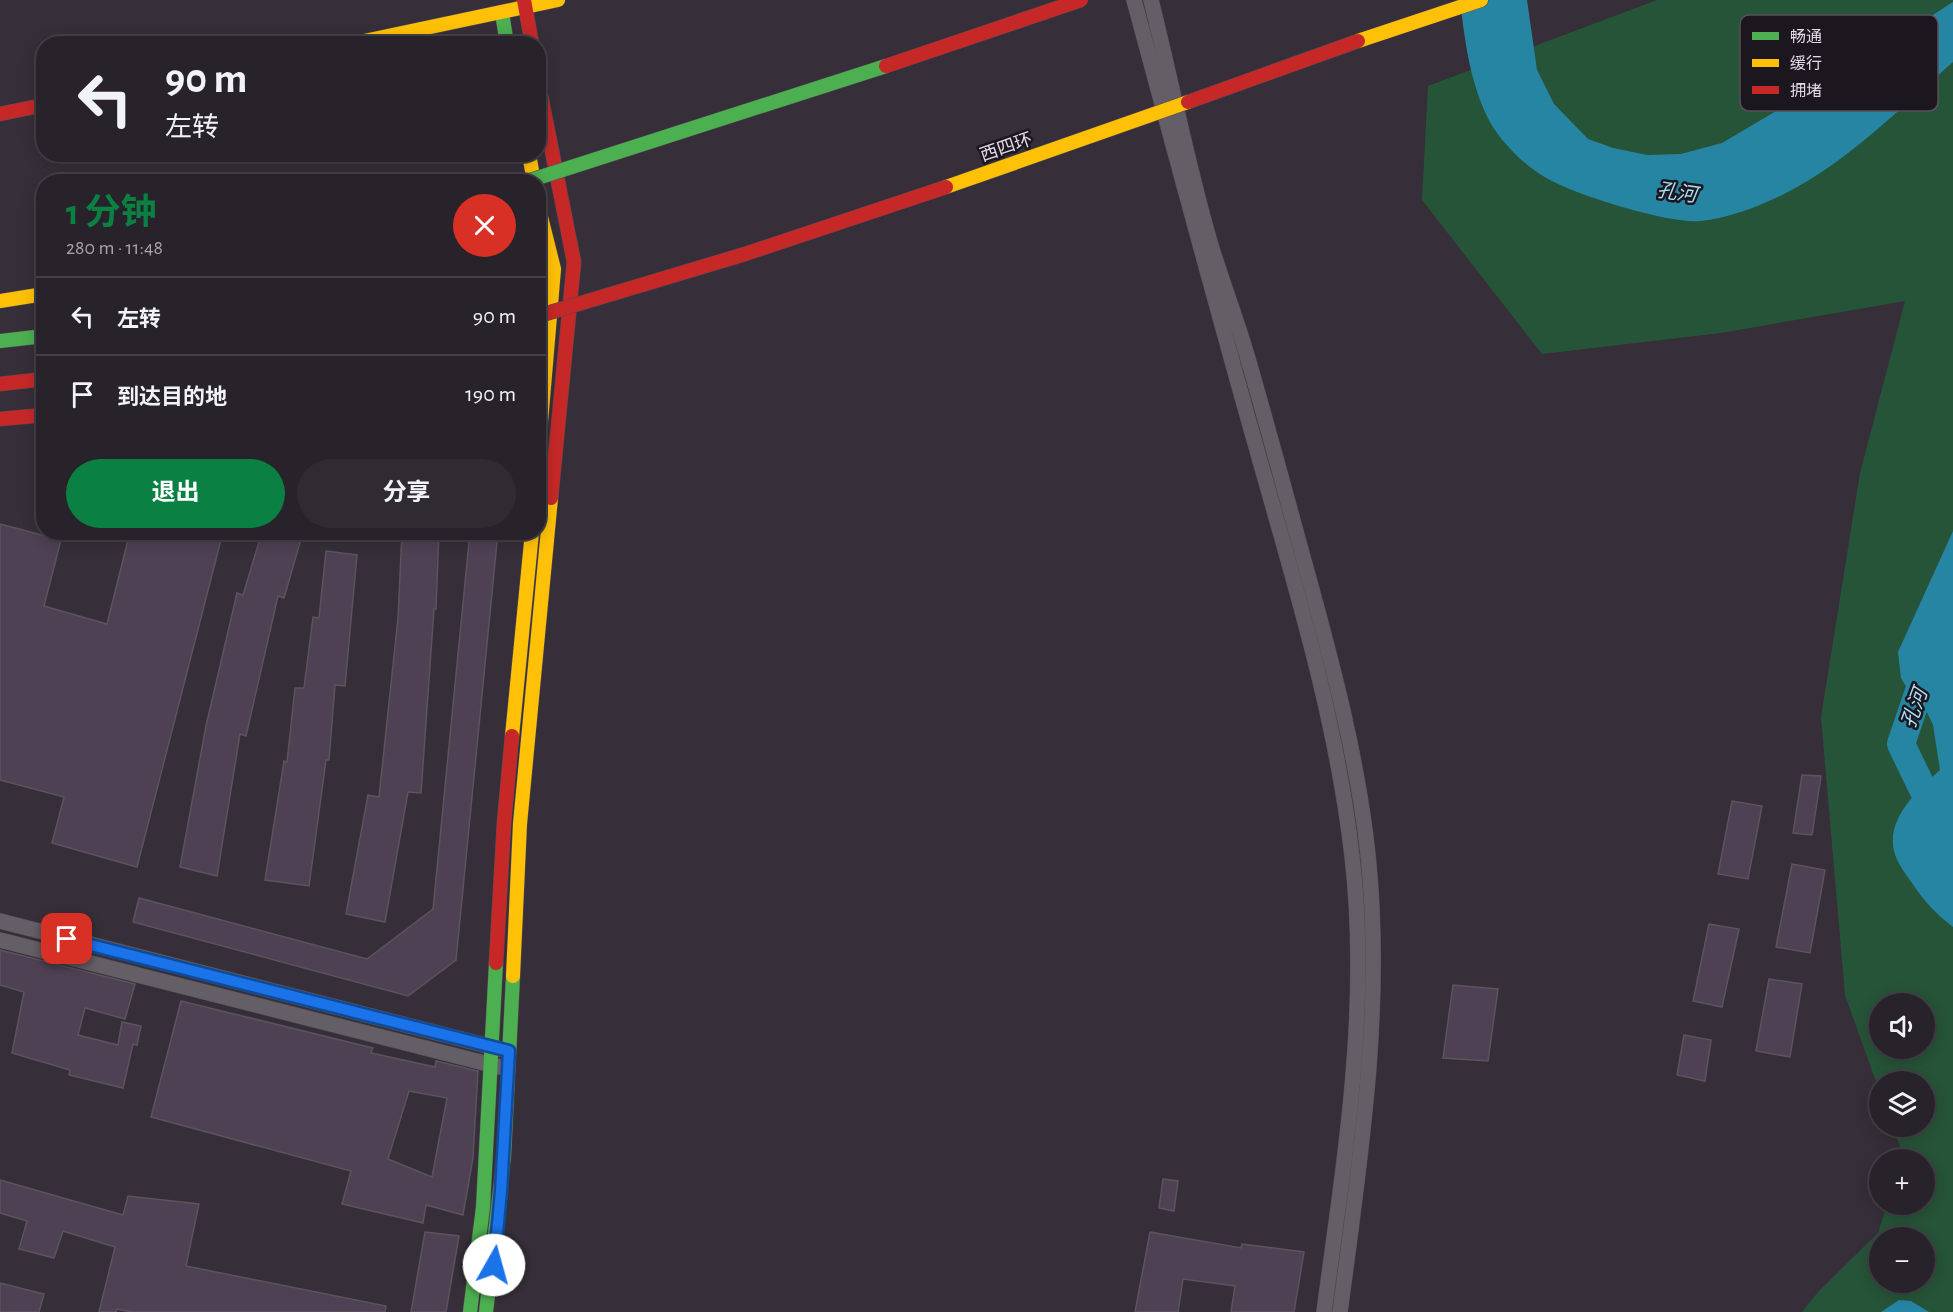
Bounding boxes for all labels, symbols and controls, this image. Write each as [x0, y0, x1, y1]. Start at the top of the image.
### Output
legend [1740, 15, 1938, 111]
text: 畅通 [1790, 28, 1822, 45]
text: 缓行 [1790, 55, 1822, 72]
text: 90 m [165, 58, 247, 100]
icon: left [66, 60, 144, 138]
text: 拥堵 [1790, 83, 1822, 99]
text: 左转 [165, 114, 219, 141]
street label: 西四环 [978, 131, 1035, 165]
water label: 孔河 [1656, 179, 1702, 206]
button: close [453, 194, 516, 257]
text: 1 分钟 [66, 195, 156, 231]
text: 280 m · 11:48 [66, 238, 163, 258]
icon: left [66, 300, 99, 333]
text: 90 m [473, 305, 516, 327]
text: 左转 [117, 308, 161, 330]
icon: arrive [66, 378, 99, 411]
text: 190 m [465, 383, 516, 405]
text: 到达目的地 [117, 386, 227, 408]
button: 退出 [66, 459, 285, 528]
button: 分享 [297, 459, 516, 528]
water label: 孔河 [1898, 682, 1933, 731]
pin [41, 913, 92, 964]
icon: arrive [50, 922, 83, 955]
map controls [1869, 993, 1935, 1293]
button: sound [1869, 993, 1935, 1059]
button: layers [1869, 1071, 1935, 1137]
button: + [1869, 1149, 1935, 1215]
button: − [1869, 1227, 1935, 1293]
position arrow [462, 1233, 526, 1297]

